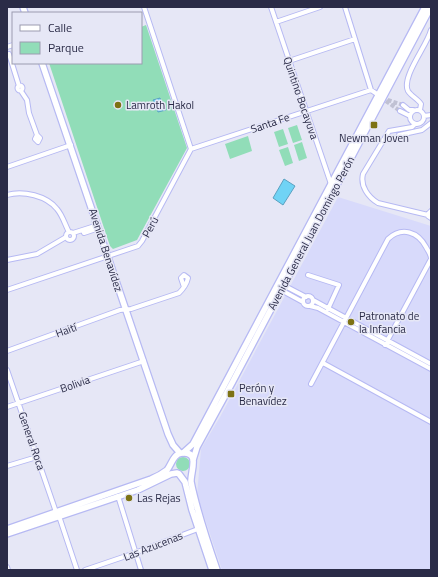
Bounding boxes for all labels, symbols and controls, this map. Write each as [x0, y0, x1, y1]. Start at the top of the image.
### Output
legend [12, 12, 142, 64]
text: Calle [48, 18, 72, 37]
text: Parque [48, 38, 84, 57]
street label: Quintino Bocayuva [279, 55, 323, 142]
place label: Lamroth Hakol [126, 97, 194, 113]
marker: Lamroth Hakol [113, 100, 123, 110]
street label: Santa Fe [248, 109, 292, 137]
marker: Newman Joven [369, 120, 379, 130]
place label: Newman Joven [339, 130, 409, 146]
street label: Avenida General Juan Domingo Perón [264, 153, 358, 313]
street label: Avenida Benavídez [85, 206, 127, 294]
street label: Perú [138, 214, 162, 240]
place label: Patronato de la Infancia [359, 308, 420, 337]
marker: Patronato de la Infancia [346, 317, 356, 327]
street label: Haití [53, 318, 80, 341]
street label: Bolivia [58, 371, 93, 397]
place label: Perón y Benavídez [239, 380, 287, 409]
marker: Perón y Benavídez [226, 389, 236, 399]
street label: General Roca [15, 410, 50, 473]
place label: Las Rejas [137, 490, 181, 506]
marker: Las Rejas [124, 493, 134, 503]
street label: Las Azucenas [121, 527, 185, 565]

